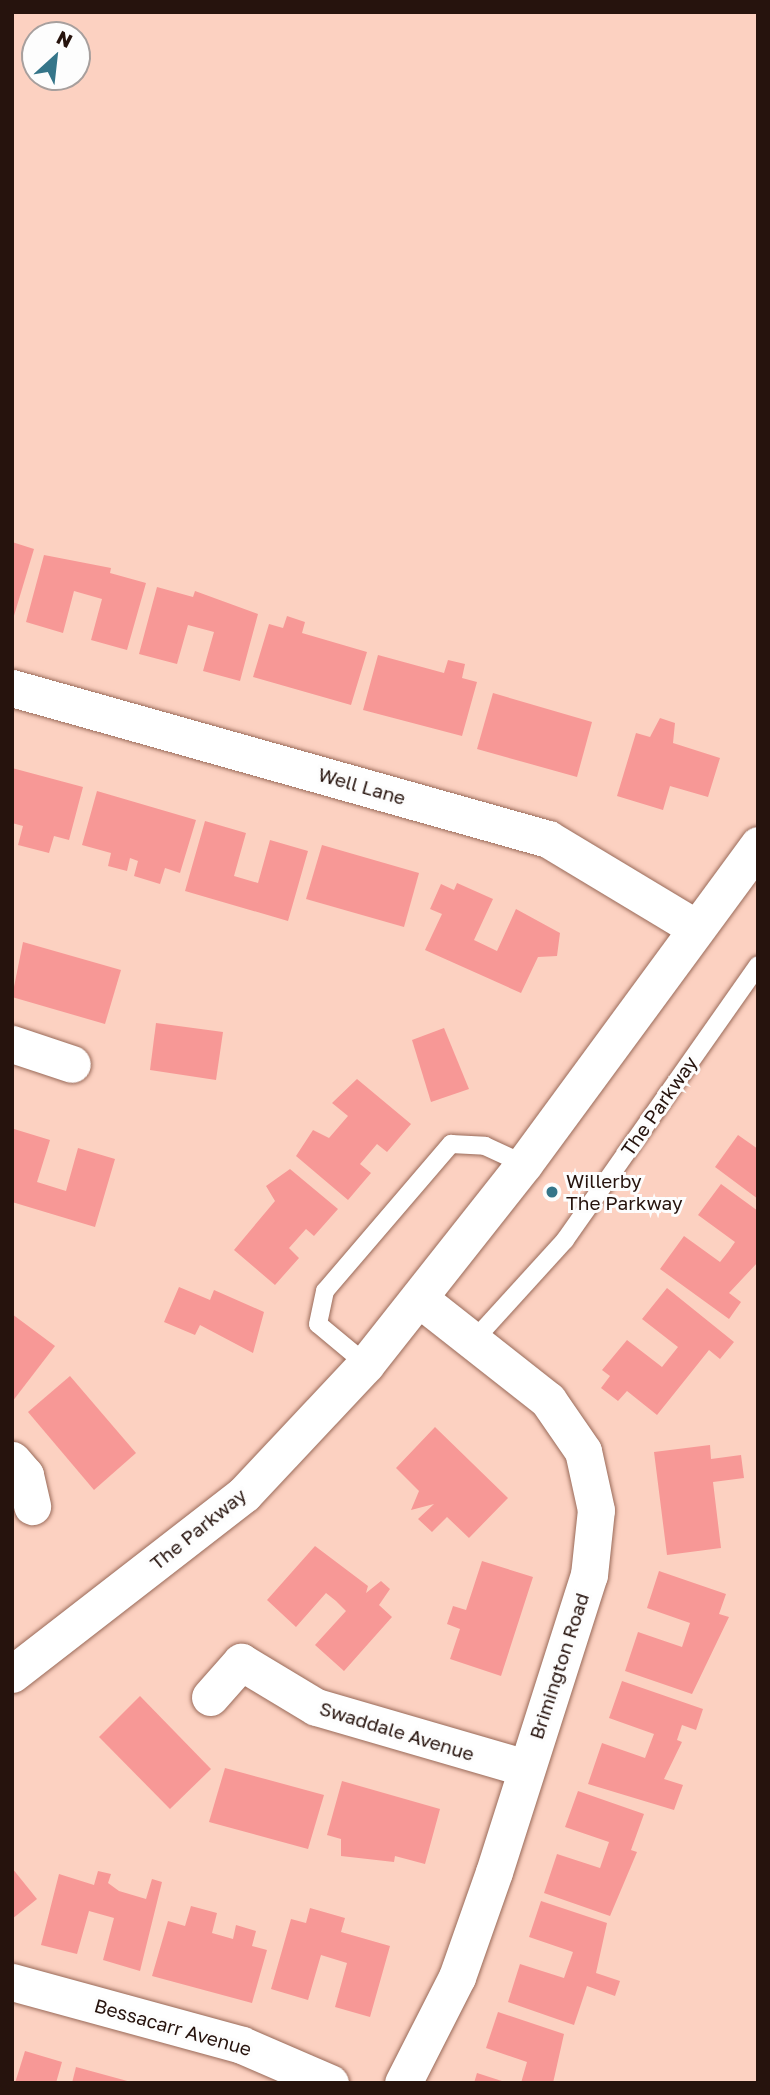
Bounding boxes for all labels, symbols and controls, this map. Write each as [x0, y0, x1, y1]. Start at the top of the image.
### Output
north arrow [21, 21, 91, 91]
text: N [53, 25, 77, 52]
street label: Well Lane [316, 763, 408, 809]
street label: The Parkway [616, 1052, 702, 1160]
place label: Willerby The Parkway [566, 1170, 683, 1214]
marker: Willerby The Parkway [544, 1184, 560, 1200]
street label: The Parkway [146, 1483, 250, 1575]
street label: Brimington Road [525, 1590, 593, 1742]
street label: Swaddale Avenue [317, 1697, 477, 1765]
street label: Bessacarr Avenue [92, 1994, 254, 2060]

